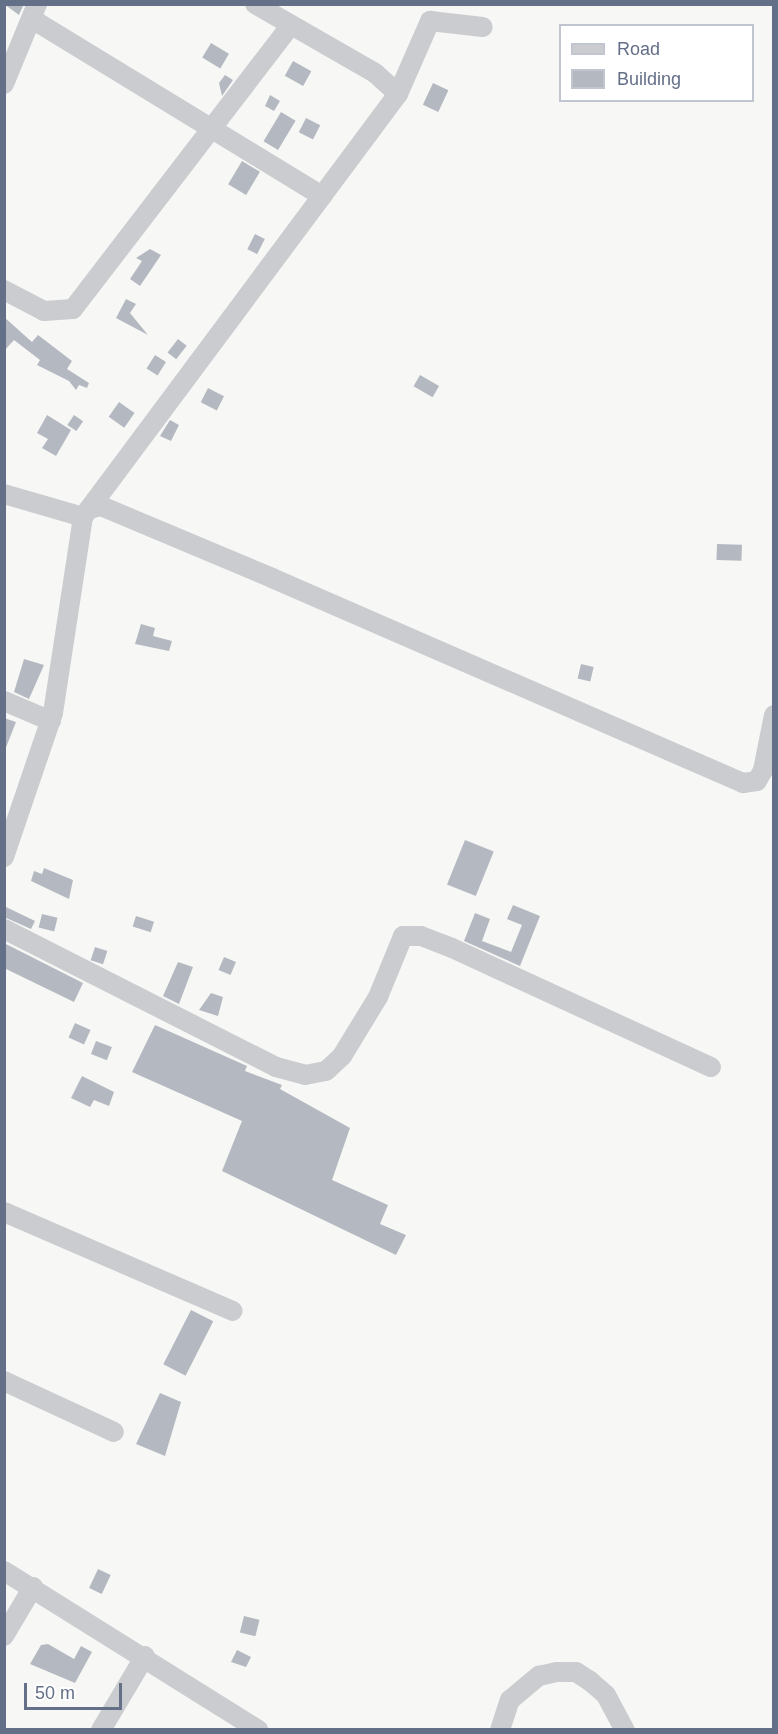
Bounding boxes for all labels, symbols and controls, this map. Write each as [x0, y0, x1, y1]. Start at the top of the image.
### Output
legend [559, 24, 754, 102]
text: Road [617, 39, 660, 59]
text: Building [617, 69, 681, 89]
scale bar [27, 1671, 124, 1709]
text: 50 m [35, 1683, 75, 1703]

